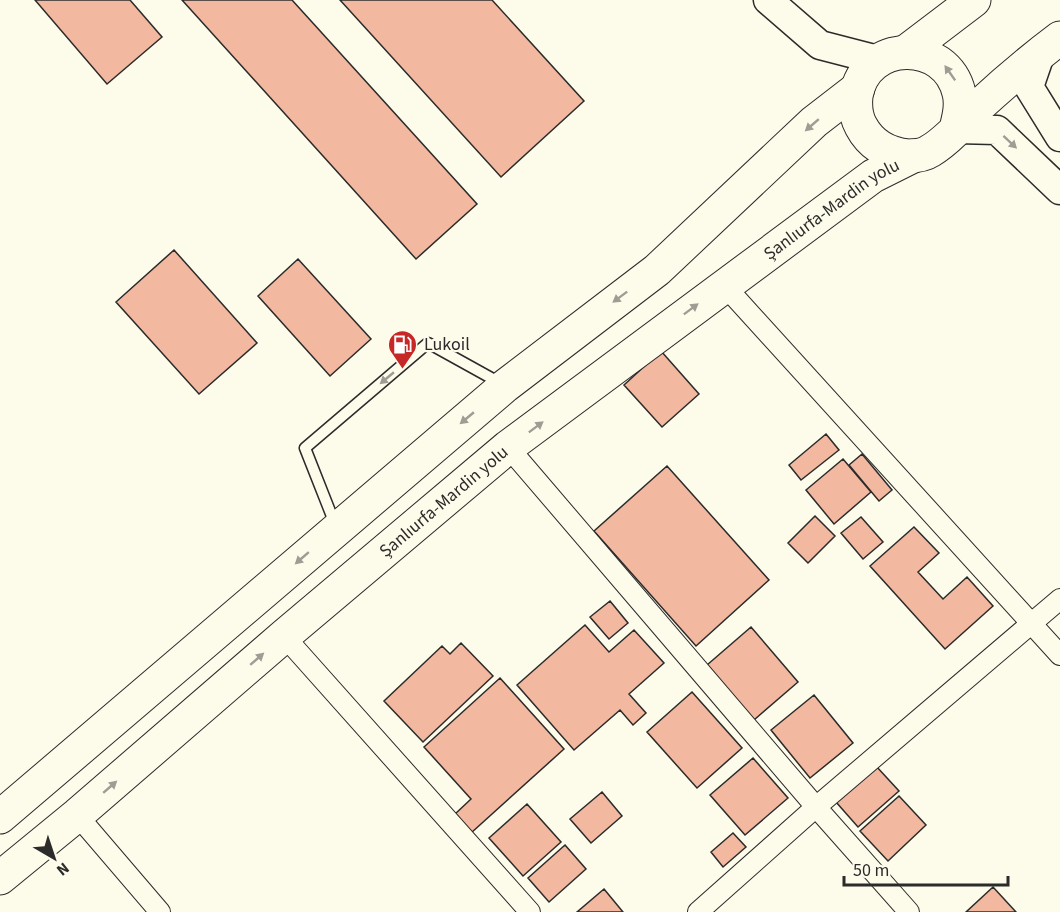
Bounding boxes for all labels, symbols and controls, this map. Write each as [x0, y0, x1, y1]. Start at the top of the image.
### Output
one-way arrow [944, 65, 955, 82]
one-way arrow [804, 118, 820, 131]
one-way arrow [1002, 135, 1016, 149]
street label: Şanlıurfa-Mardin yolu [758, 153, 904, 266]
one-way arrow [613, 291, 628, 303]
one-way arrow [684, 304, 699, 316]
fuel station icon: Lukoil [387, 328, 419, 370]
place label: Lukoil [424, 332, 470, 357]
one-way arrow [380, 371, 395, 384]
one-way arrow [460, 411, 475, 424]
one-way arrow [528, 421, 543, 433]
street label: Şanlıurfa-Mardin yolu [374, 440, 514, 563]
one-way arrow [294, 551, 310, 564]
one-way arrow [249, 653, 265, 666]
one-way arrow [102, 781, 117, 794]
north arrow [24, 828, 84, 888]
scale bar [844, 849, 1008, 887]
text: N [52, 857, 74, 881]
text: 50 m [853, 858, 889, 883]

